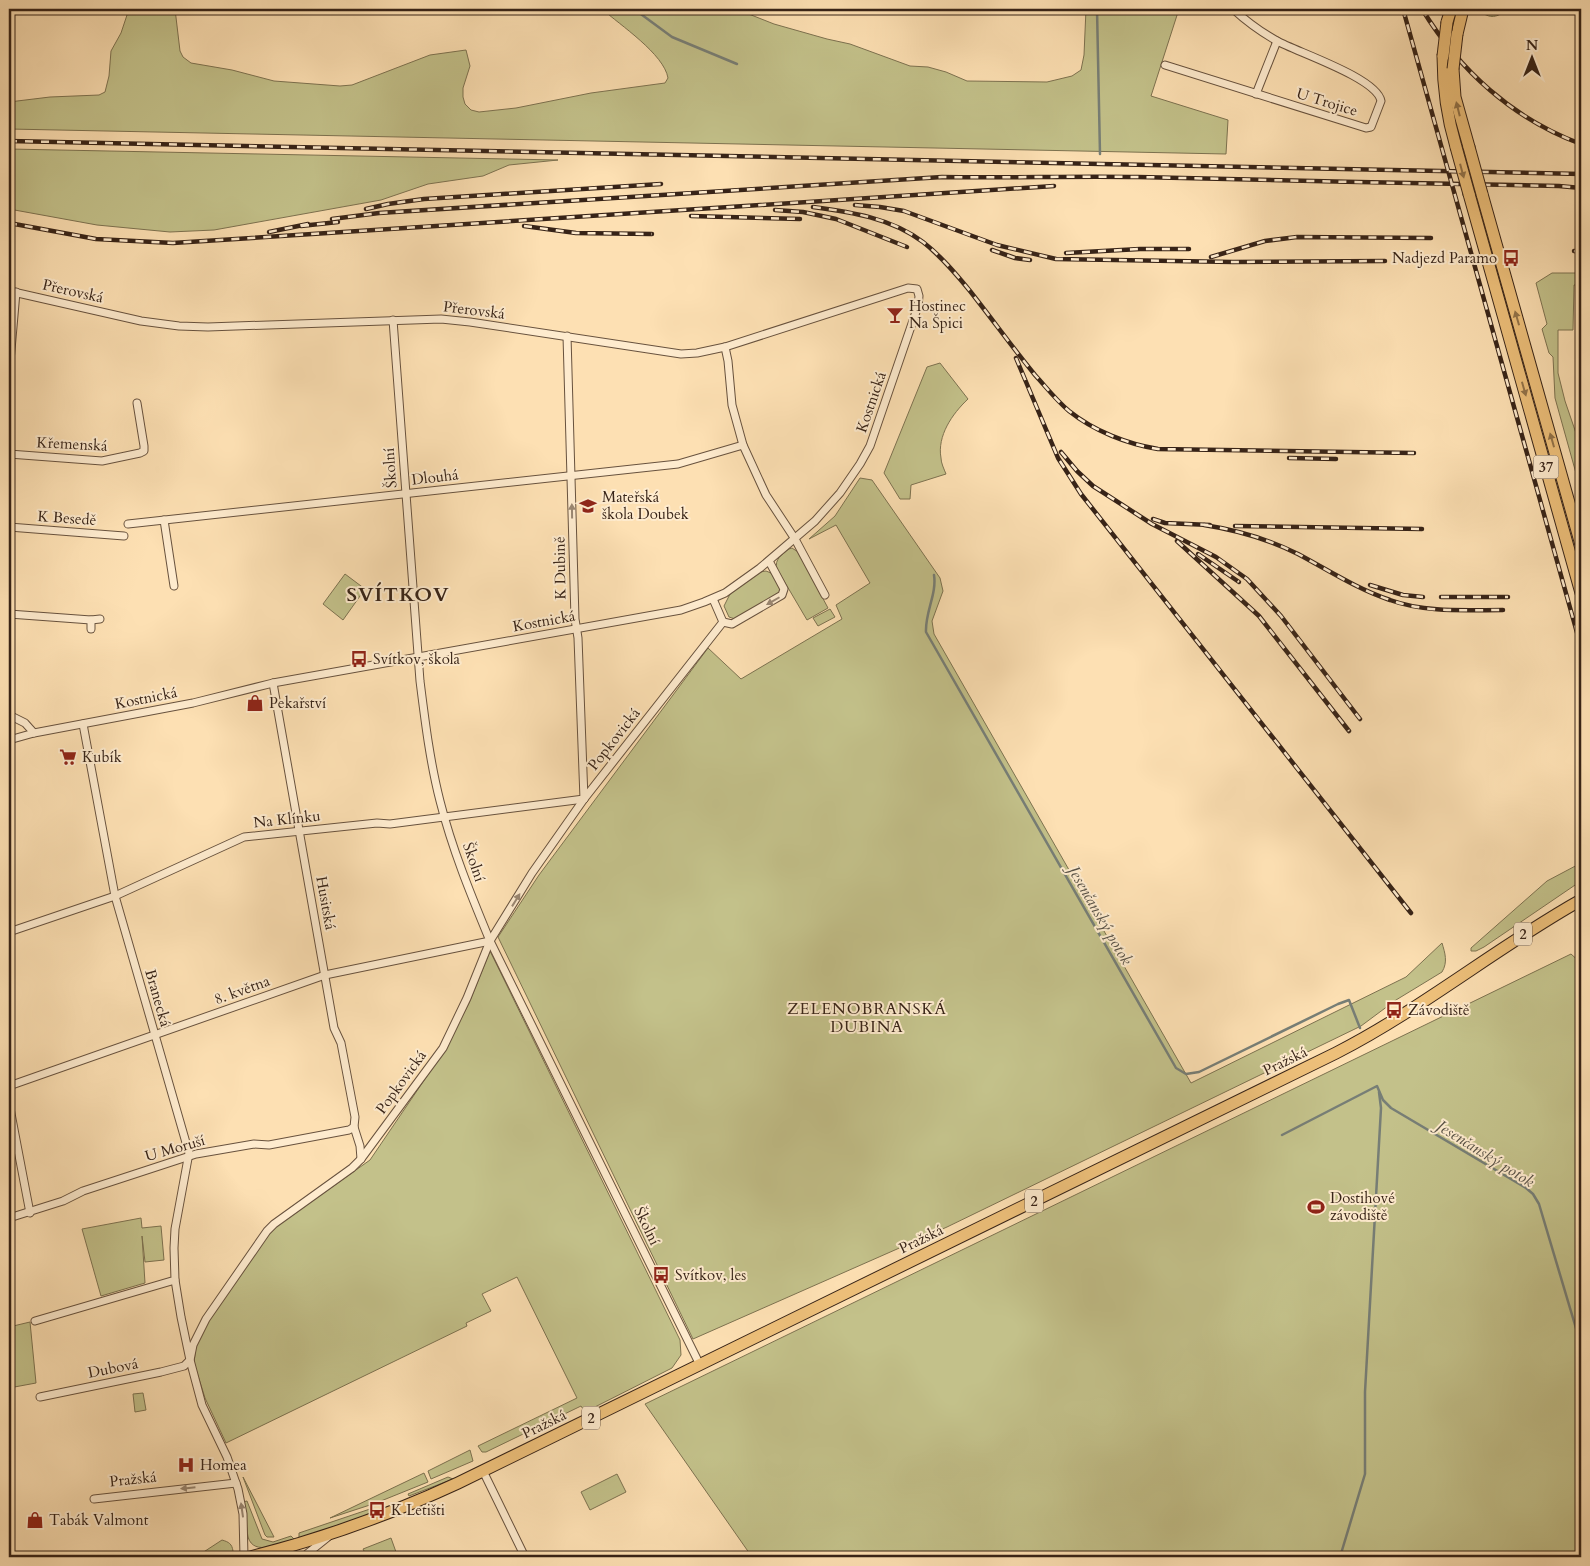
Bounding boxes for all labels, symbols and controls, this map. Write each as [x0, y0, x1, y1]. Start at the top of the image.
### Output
north arrow [1508, 32, 1558, 82]
text: N [1526, 36, 1538, 55]
street label: U Trojice [1294, 83, 1360, 121]
one-way arrow [1454, 101, 1462, 116]
one-way arrow [1459, 163, 1467, 178]
place label: Nadjezd Paramo [1392, 248, 1497, 268]
bus stop icon: Nadjezd Paramo [1501, 248, 1521, 268]
street label: Přerovská [41, 274, 106, 308]
street label: Přerovská [442, 296, 506, 324]
place label: Hostinec Na Špici [909, 296, 966, 333]
bar icon: Hostinec Na Špici [885, 305, 905, 325]
one-way arrow [1513, 311, 1521, 326]
street label: Kostnická [851, 368, 891, 435]
one-way arrow [1520, 381, 1528, 396]
street label: Křemenská [36, 432, 108, 456]
one-way arrow [1547, 432, 1555, 447]
street label: Školní [379, 447, 401, 489]
road number: 37 [1534, 456, 1558, 478]
street label: Dlouhá [410, 464, 460, 490]
place label: Mateřská škola Doubek [602, 487, 689, 524]
school or university icon: Mateřská škola Doubek [578, 496, 598, 516]
one-way arrow [568, 503, 576, 519]
street label: K Besedě [37, 506, 97, 530]
street label: K Dubině [549, 536, 571, 600]
district label: SVÍTKOV [346, 581, 450, 608]
one-way arrow [765, 597, 780, 605]
street label: Kostnická [511, 606, 577, 636]
bus stop icon: Svítkov, škola [349, 649, 369, 669]
place label: Svítkov, škola [373, 649, 461, 669]
street label: Kostnická [113, 682, 179, 714]
shop icon: Pekařství [245, 693, 265, 713]
place label: Pekařství [269, 693, 326, 713]
street label: Popkovická [583, 703, 645, 774]
supermarket icon: Kubík [58, 747, 78, 767]
place label: Kubík [82, 747, 122, 767]
street label: Na Klínku [252, 806, 322, 832]
street label: Školní [458, 840, 490, 884]
water label: Jesenčanský potok [1061, 858, 1138, 969]
street label: Husitská [311, 875, 341, 932]
one-way arrow [511, 893, 521, 906]
road number: 2 [1514, 922, 1532, 946]
street label: Branecká [140, 967, 176, 1030]
street label: 8. května [211, 971, 273, 1009]
district label: ZELENOBRANSKÁ DUBINA [787, 998, 947, 1038]
bus stop icon: Závodiště [1384, 1000, 1404, 1020]
place label: Závodiště [1408, 1000, 1470, 1020]
street label: Pražská [1259, 1041, 1311, 1080]
street label: Popkovická [371, 1046, 431, 1118]
water label: Jesenčanský potok [1429, 1113, 1539, 1193]
street label: U Moruší [143, 1130, 207, 1166]
place label: Dostihové závodiště [1330, 1188, 1395, 1225]
road number: 2 [1025, 1190, 1043, 1212]
sports icon: Dostihové závodiště [1306, 1197, 1326, 1217]
street label: Školní [629, 1204, 665, 1248]
street label: Pražská [895, 1219, 947, 1258]
bus stop icon: Svítkov, les [651, 1265, 671, 1285]
place label: Svítkov, les [675, 1265, 746, 1285]
street label: Dubová [86, 1353, 140, 1383]
street label: Pražská [518, 1404, 570, 1443]
road number: 2 [582, 1406, 600, 1430]
hospital icon: Homea [176, 1455, 196, 1475]
place label: Homea [200, 1455, 247, 1475]
street label: Pražská [109, 1467, 158, 1491]
one-way arrow [179, 1484, 195, 1492]
bus stop icon: K Letišti [367, 1500, 387, 1520]
place label: K Letišti [391, 1500, 445, 1520]
one-way arrow [238, 1501, 246, 1517]
shop icon: Tabák Valmont [25, 1510, 45, 1530]
place label: Tabák Valmont [49, 1510, 149, 1530]

